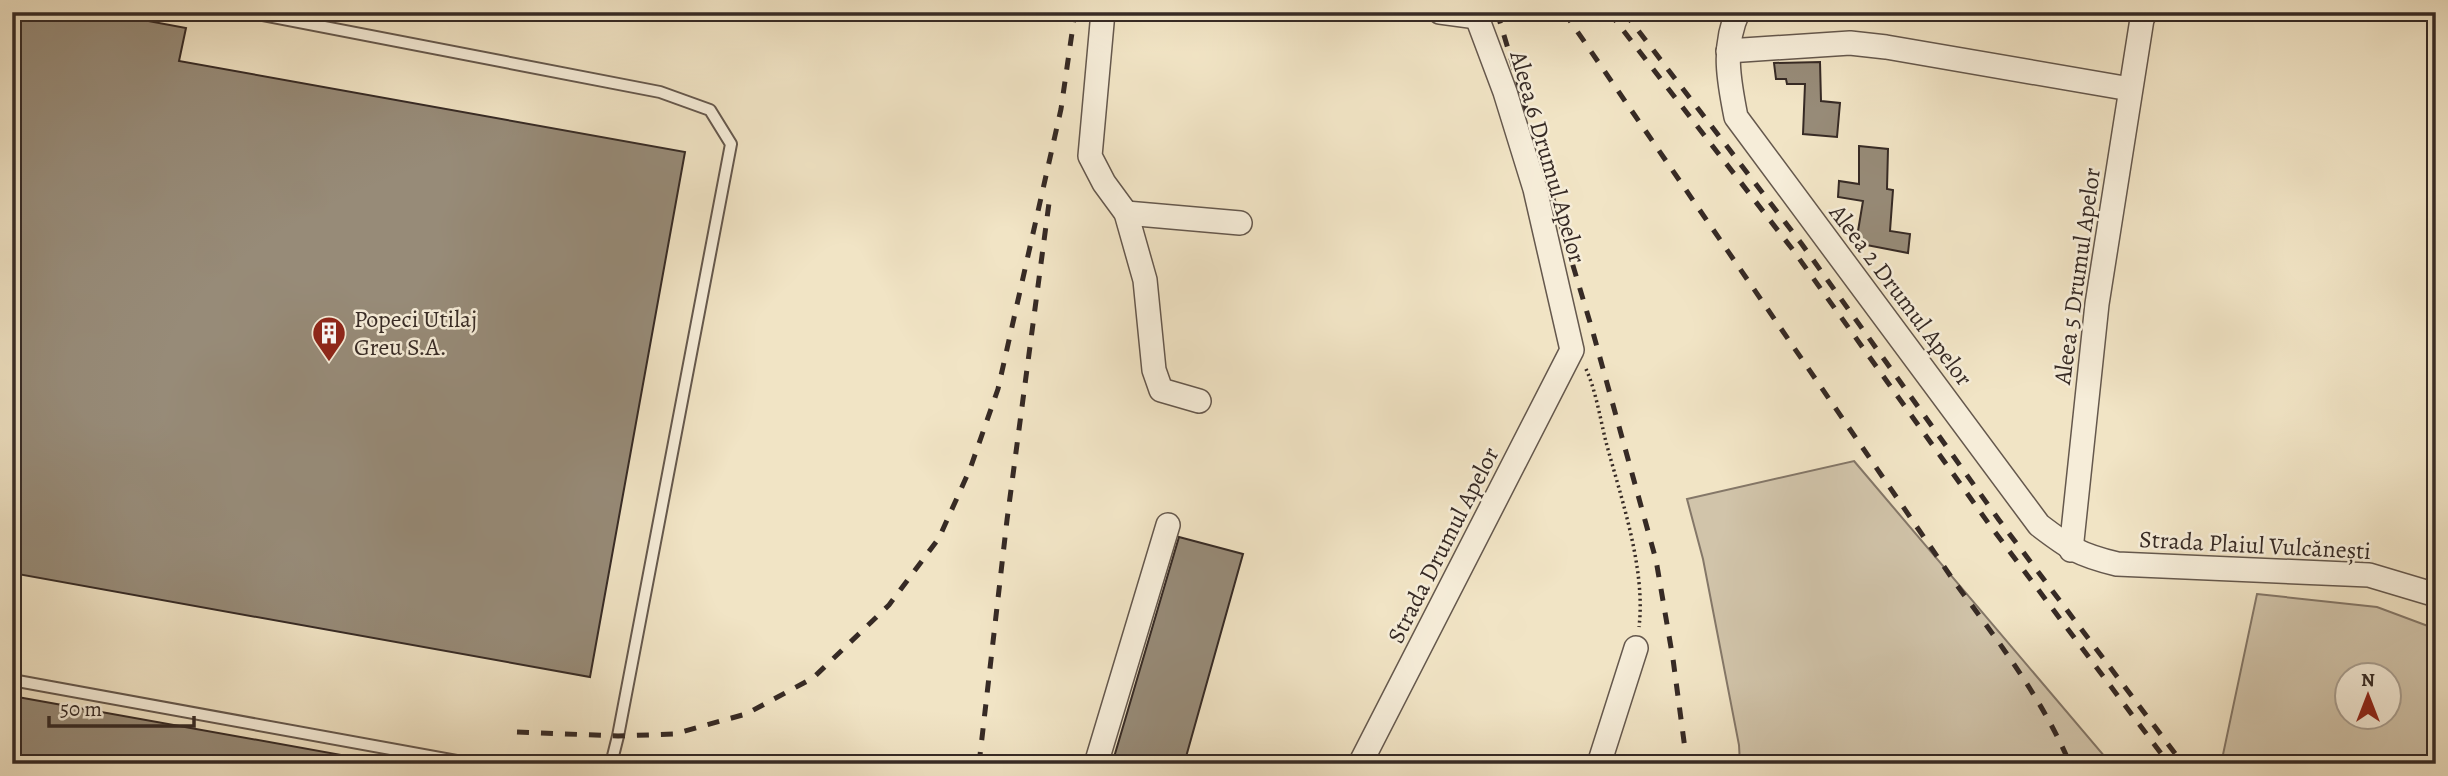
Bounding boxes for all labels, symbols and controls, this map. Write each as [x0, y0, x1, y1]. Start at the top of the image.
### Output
street label: Aleea 6 Drumul Apelor [1502, 46, 1594, 267]
street label: Aleea 5 Drumul Apelor [2046, 166, 2108, 387]
street label: Aleea 2 Drumul Apelor [1822, 197, 1980, 392]
place label: Popeci Utilaj Greu S.A. [354, 303, 477, 363]
building icon: Popeci Utilaj Greu S.A. [310, 314, 348, 363]
street label: Strada Drumul Apelor [1380, 441, 1506, 649]
street label: Strada Plaiul Vulcănești [2138, 523, 2372, 567]
north arrow [2332, 660, 2402, 730]
text: N [2361, 667, 2375, 693]
scale bar [49, 685, 194, 729]
text: 50 m [60, 695, 102, 723]

